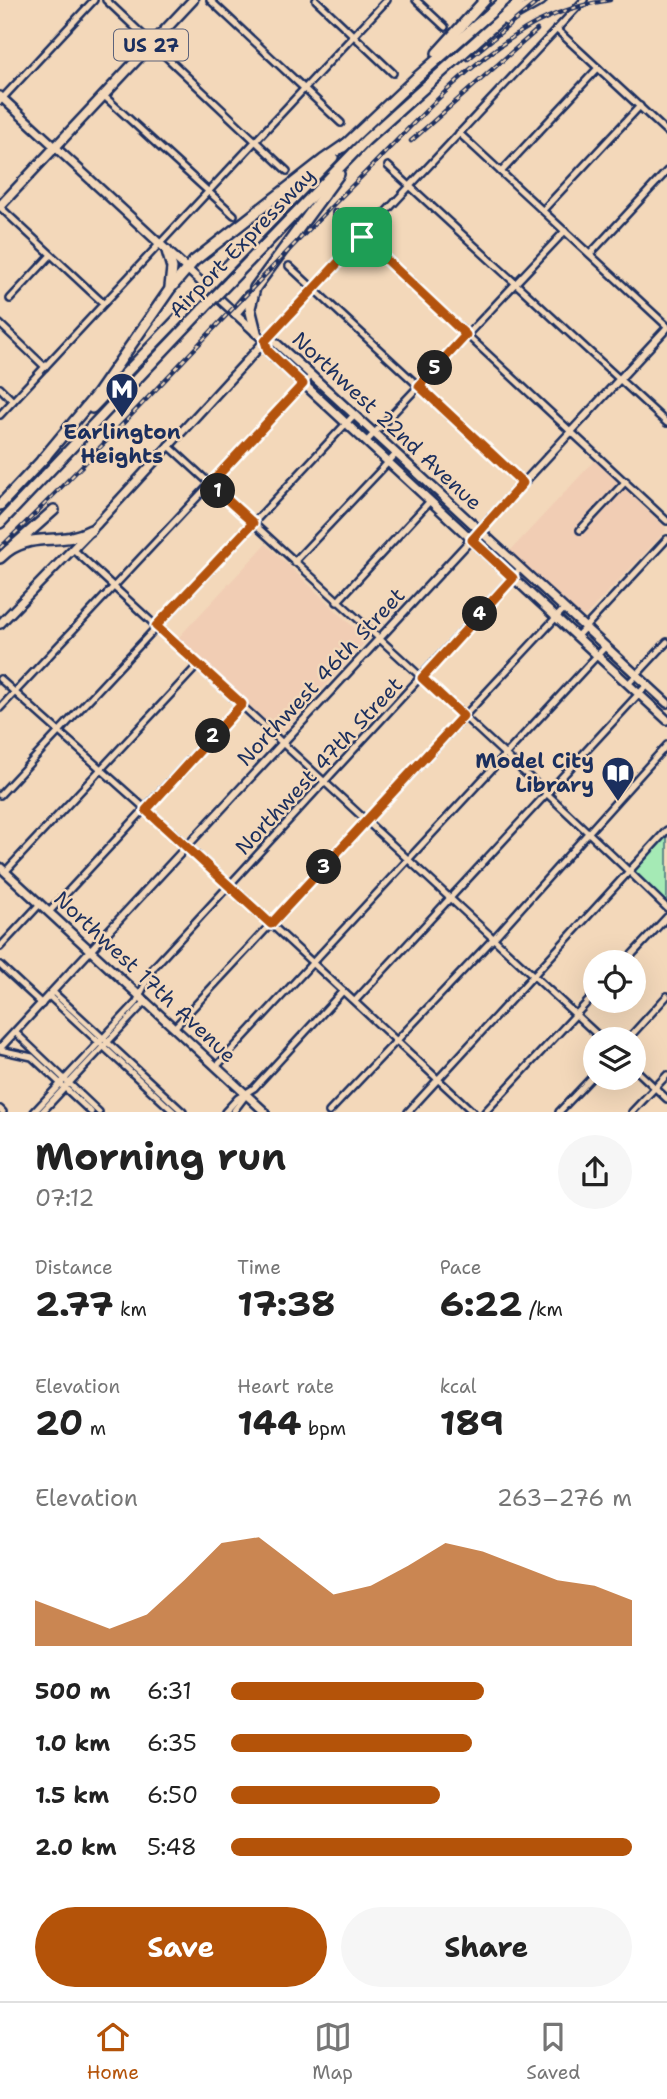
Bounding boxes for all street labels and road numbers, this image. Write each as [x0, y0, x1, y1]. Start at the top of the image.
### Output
road number: US 27 [114, 30, 188, 60]
street label: Airport Expressway [163, 162, 321, 324]
street label: Northwest 22nd Avenue [286, 326, 488, 516]
street label: Northwest 46th Street [231, 582, 411, 772]
street label: Northwest 47th Street [229, 671, 409, 861]
street label: Northwest 17th Avenue [48, 885, 242, 1069]

